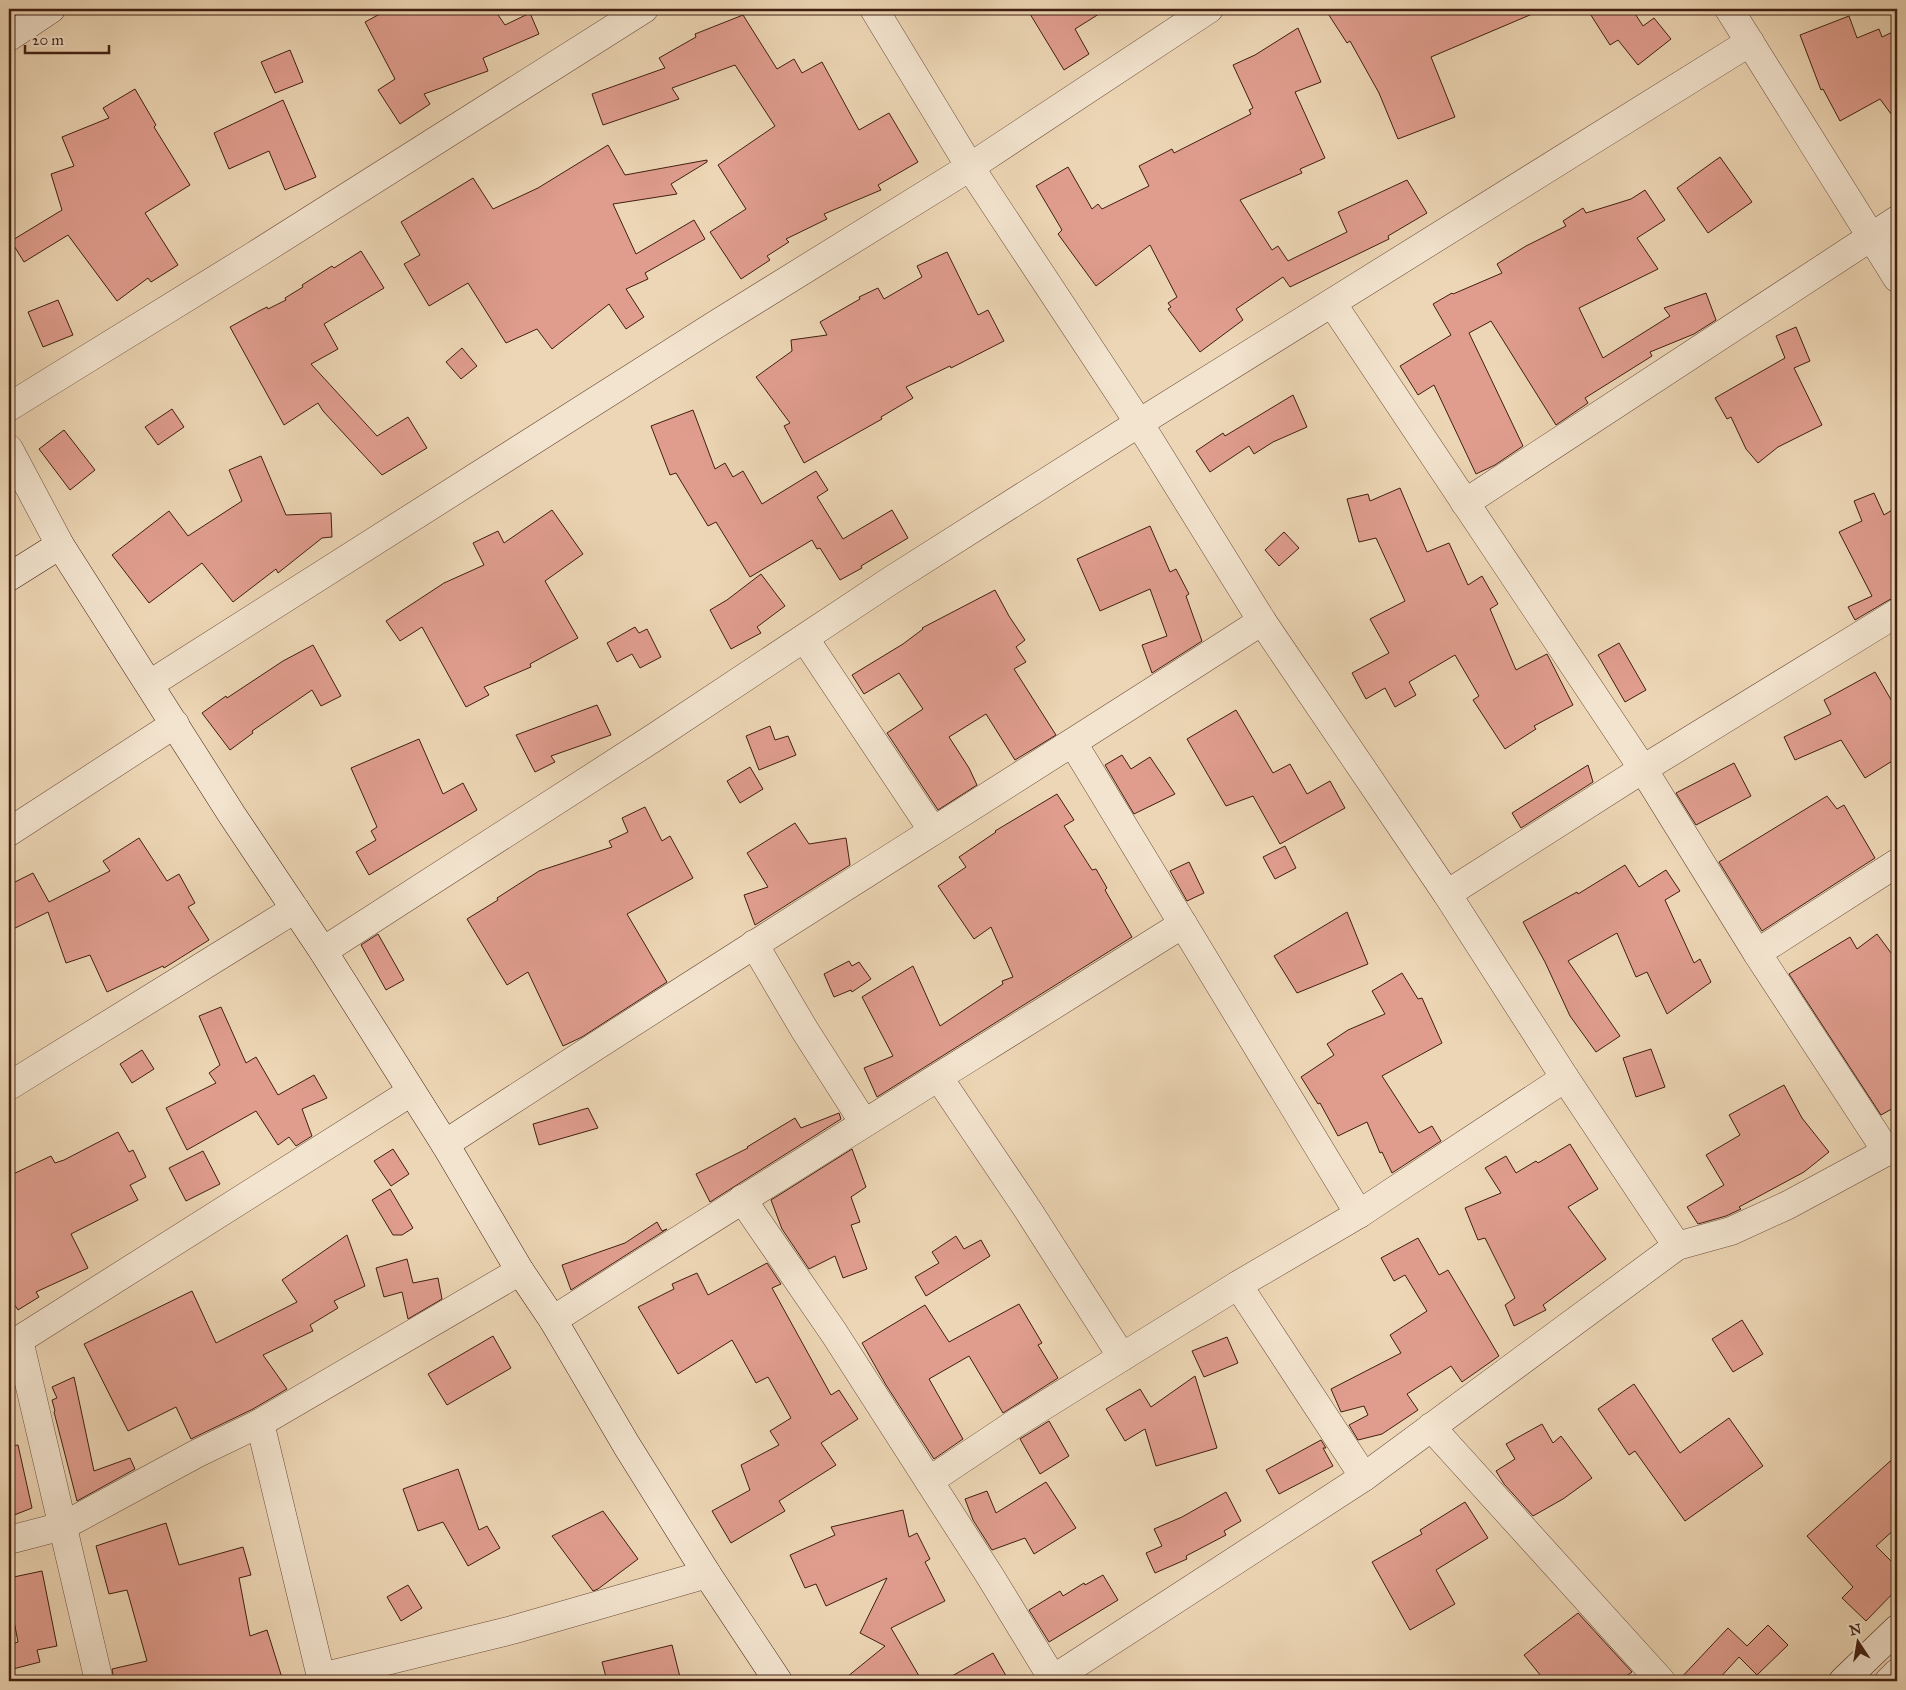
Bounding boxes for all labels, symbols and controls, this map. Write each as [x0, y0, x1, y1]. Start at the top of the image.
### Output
scale bar [25, 22, 109, 54]
text: 20 m [32, 31, 64, 49]
north arrow [1834, 1618, 1884, 1668]
text: N [1848, 1620, 1863, 1639]

